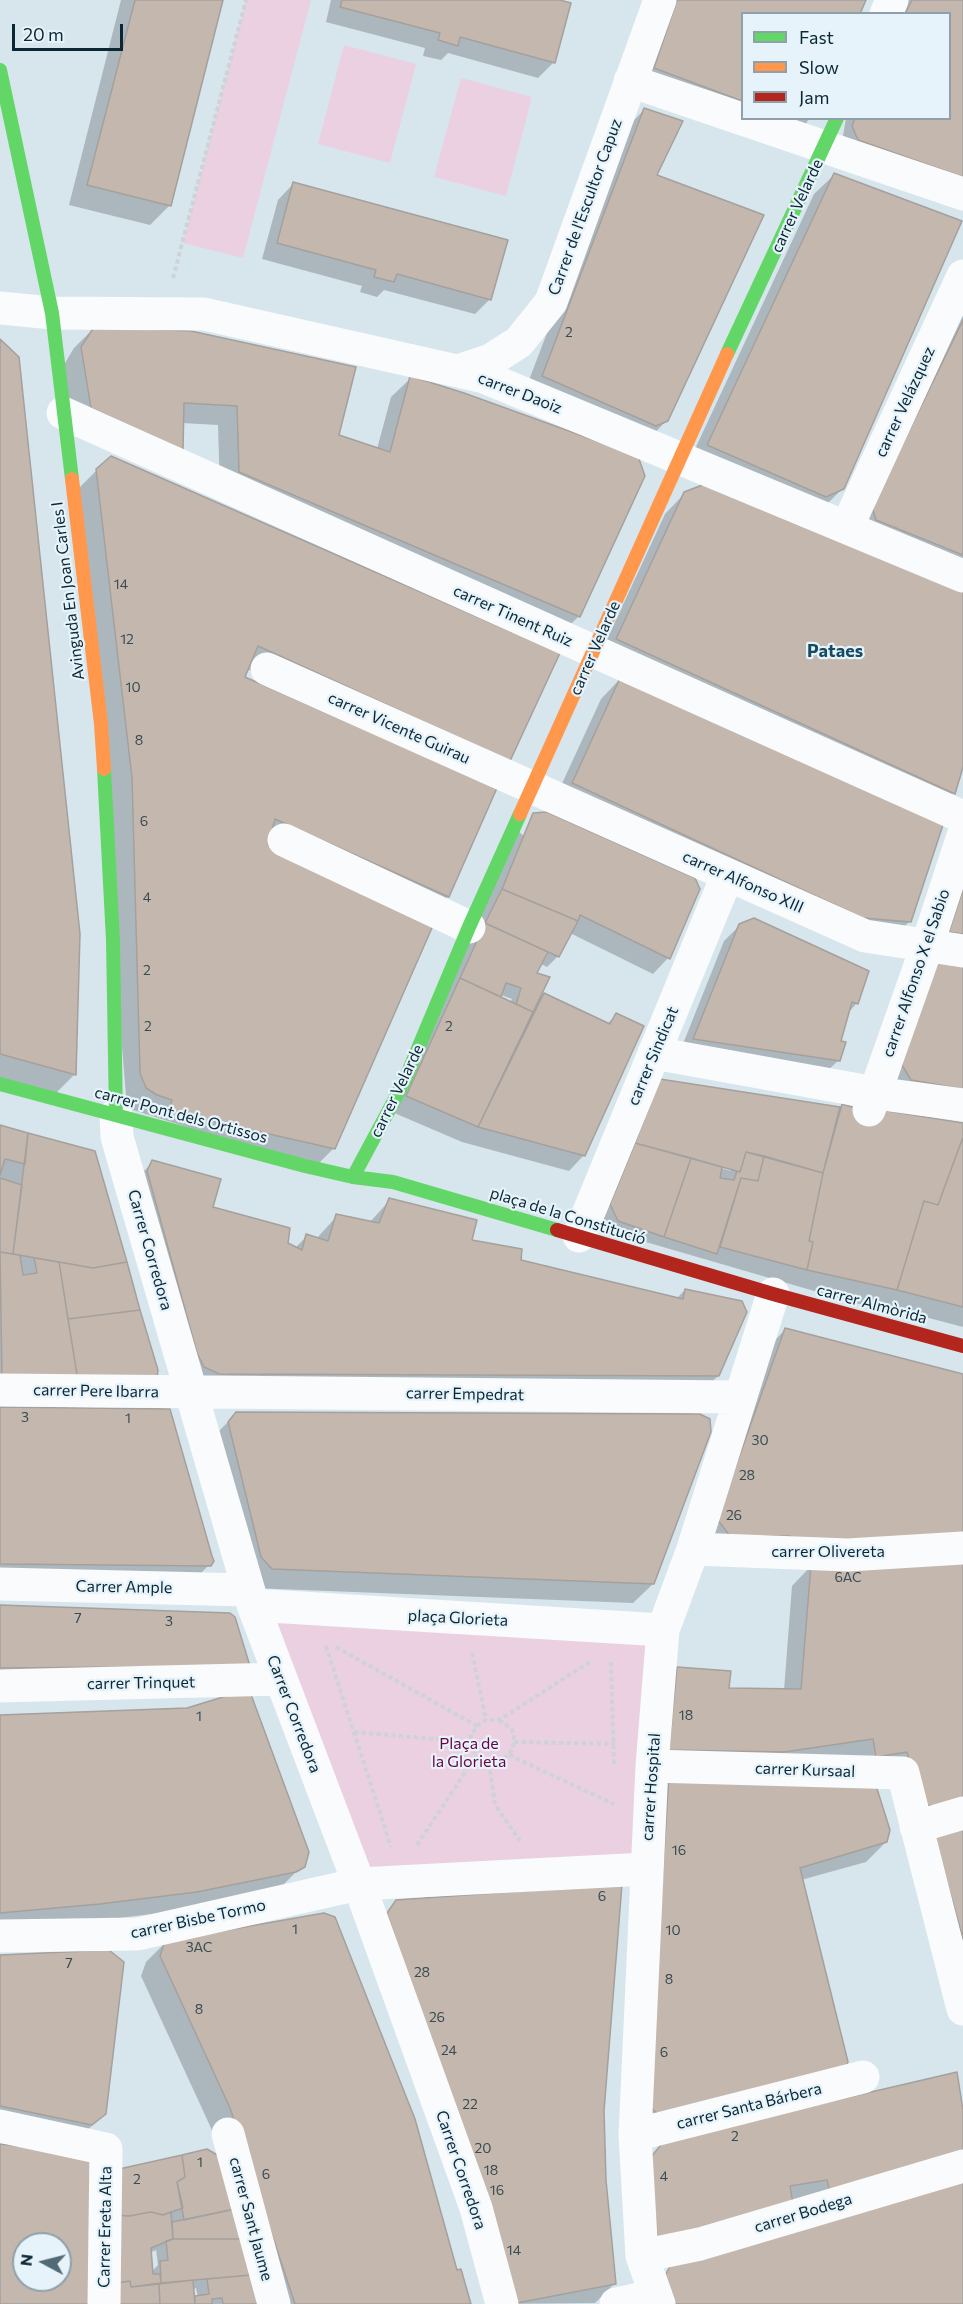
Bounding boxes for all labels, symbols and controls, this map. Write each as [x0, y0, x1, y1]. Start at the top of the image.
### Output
scale bar [15, 12, 126, 50]
legend [741, 12, 951, 120]
text: 20 m [23, 23, 64, 45]
text: Fast [799, 26, 834, 48]
text: Slow [799, 56, 839, 78]
text: Jam [799, 86, 829, 108]
street label: Carrer de l'Escultor Capuz [544, 116, 626, 298]
street label: carrer Velarde [767, 156, 827, 256]
house number: 2 [565, 324, 573, 340]
street label: carrer Velázquez [871, 344, 939, 460]
street label: carrer Daoiz [475, 368, 565, 418]
street label: Avinguda En Joan Carles I [48, 501, 88, 681]
house number: 14 [114, 576, 128, 592]
street label: carrer Tinent Ruiz [450, 581, 576, 651]
street label: carrer Velarde [566, 598, 624, 698]
house number: 12 [120, 631, 134, 647]
district label: Pataes [807, 640, 863, 662]
house number: 10 [125, 679, 141, 695]
street label: carrer Vicente Guirau [325, 688, 473, 768]
house number: 8 [135, 732, 143, 748]
house number: 6 [140, 813, 148, 829]
street label: carrer Alfonso XIII [679, 847, 807, 917]
street label: carrer Alfonso X el Sabio [878, 886, 954, 1060]
house number: 4 [143, 889, 151, 905]
house number: 2 [143, 962, 151, 978]
street label: carrer Sindicat [624, 1004, 682, 1108]
house number: 2 [144, 1018, 152, 1034]
house number: 2 [445, 1018, 453, 1034]
street label: carrer Velarde [366, 1041, 428, 1141]
street label: carrer Pont dels Ortissos [92, 1083, 270, 1147]
street label: plaça de la Constitució [488, 1183, 648, 1249]
street label: Carrer Corredora [124, 1187, 176, 1313]
street label: carrer Almòrida [815, 1280, 929, 1328]
street label: carrer Pere Ibarra [33, 1380, 159, 1402]
street label: carrer Empedrat [406, 1383, 524, 1405]
house number: 3 [21, 1409, 29, 1425]
house number: 1 [125, 1410, 131, 1426]
house number: 30 [751, 1432, 769, 1448]
house number: 28 [739, 1467, 755, 1483]
house number: 26 [726, 1507, 742, 1523]
street label: carrer Olivereta [771, 1542, 885, 1562]
house number: 6AC [834, 1569, 862, 1585]
street label: Carrer Ample [75, 1577, 173, 1597]
street label: plaça Glorieta [407, 1606, 509, 1630]
house number: 7 [74, 1610, 82, 1626]
house number: 3 [165, 1613, 173, 1629]
street label: Carrer Corredora [263, 1652, 325, 1776]
street label: carrer Trinquet [87, 1672, 195, 1694]
house number: 18 [679, 1707, 693, 1723]
house number: 1 [196, 1708, 202, 1724]
street label: carrer Hospital [638, 1732, 664, 1842]
park label: Plaça de la Glorieta [432, 1734, 506, 1772]
street label: carrer Kursaal [755, 1759, 855, 1781]
house number: 16 [672, 1842, 686, 1858]
house number: 6 [598, 1888, 606, 1904]
street label: carrer Bisbe Tormo [129, 1895, 267, 1943]
house number: 1 [292, 1921, 298, 1937]
house number: 10 [665, 1922, 681, 1938]
house number: 3AC [186, 1939, 212, 1955]
house number: 7 [65, 1955, 73, 1971]
house number: 28 [414, 1964, 430, 1980]
house number: 8 [665, 1971, 673, 1987]
house number: 8 [195, 2001, 203, 2017]
house number: 26 [429, 2009, 445, 2025]
house number: 24 [441, 2042, 457, 2058]
house number: 6 [660, 2044, 668, 2060]
street label: carrer Santa Bárbera [674, 2079, 824, 2133]
house number: 22 [462, 2096, 478, 2112]
street label: Carrer Corredora [432, 2108, 490, 2232]
house number: 2 [731, 2128, 739, 2144]
house number: 20 [475, 2140, 491, 2156]
house number: 1 [197, 2154, 203, 2170]
street label: carrer Sant Jaume [225, 2155, 277, 2283]
house number: 18 [484, 2162, 498, 2178]
street label: Carrer Ereta Alta [94, 2166, 116, 2288]
house number: 6 [262, 2166, 270, 2182]
house number: 4 [660, 2168, 668, 2184]
house number: 2 [133, 2171, 141, 2187]
house number: 16 [490, 2182, 504, 2198]
street label: carrer Bodega [752, 2189, 854, 2237]
north arrow [12, 2232, 72, 2292]
house number: 14 [507, 2242, 521, 2258]
text: N [15, 2253, 36, 2267]

